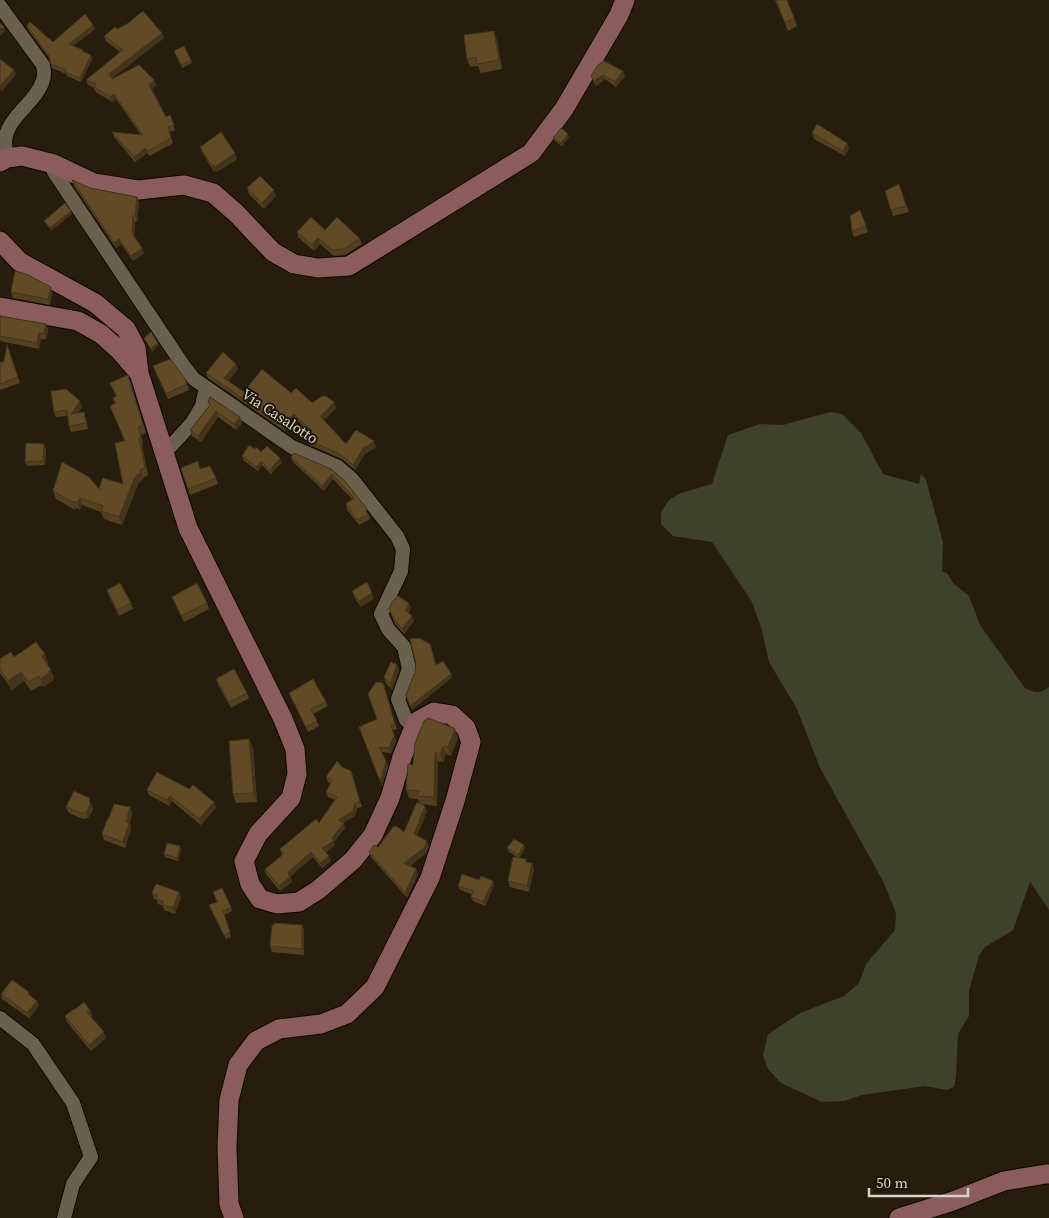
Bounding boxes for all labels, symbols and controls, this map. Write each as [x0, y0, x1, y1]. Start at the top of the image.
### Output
street label: Via Casalotto [238, 383, 322, 449]
scale bar [869, 1166, 968, 1198]
text: 50 m [876, 1172, 908, 1193]

